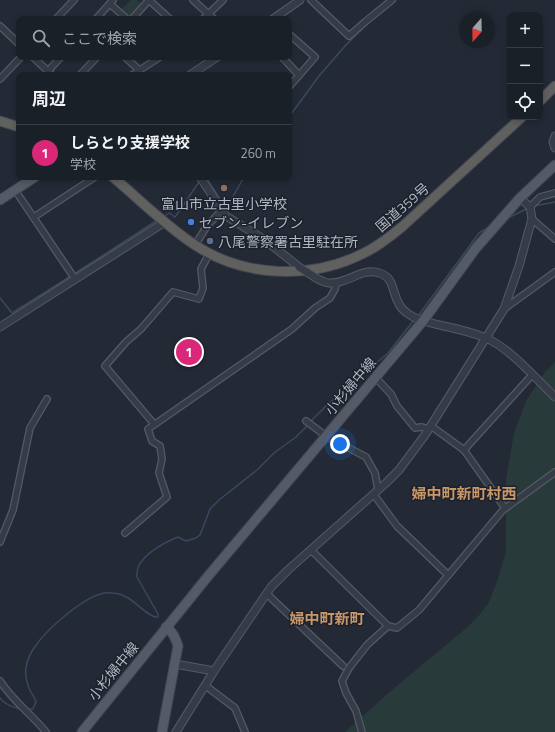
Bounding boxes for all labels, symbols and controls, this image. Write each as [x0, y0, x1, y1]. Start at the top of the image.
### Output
north arrow [459, 12, 495, 48]
map controls [507, 12, 543, 120]
button: + [507, 12, 543, 48]
search box [16, 16, 292, 60]
icon: search [30, 27, 52, 49]
text: ここで検索 [62, 27, 137, 50]
button: − [507, 48, 543, 84]
button: locate [507, 84, 543, 120]
text: 周辺 [32, 86, 66, 112]
text: しらとり支援学校 [70, 131, 190, 154]
text: 1 [41, 143, 49, 163]
text: 260 m [240, 143, 276, 163]
text: 学校 [70, 154, 96, 174]
street label: 国道359号 [370, 178, 434, 236]
marker: 富山市立古里小学校 [219, 183, 229, 193]
place label: 富山市立古里小学校 [161, 193, 287, 214]
place label: セブン-イレブン [199, 212, 303, 233]
marker: セブン-イレブン [186, 217, 196, 227]
place label: 八尾警察署古里駐在所 [218, 231, 358, 252]
marker: 八尾警察署古里駐在所 [205, 236, 215, 246]
pin: 1 [176, 337, 202, 367]
street label: 小杉婦中線 [319, 352, 381, 420]
your location [330, 434, 350, 454]
district label: 婦中町新町村西 [411, 482, 517, 505]
district label: 婦中町新町 [289, 607, 365, 630]
street label: 小杉婦中線 [83, 637, 143, 705]

